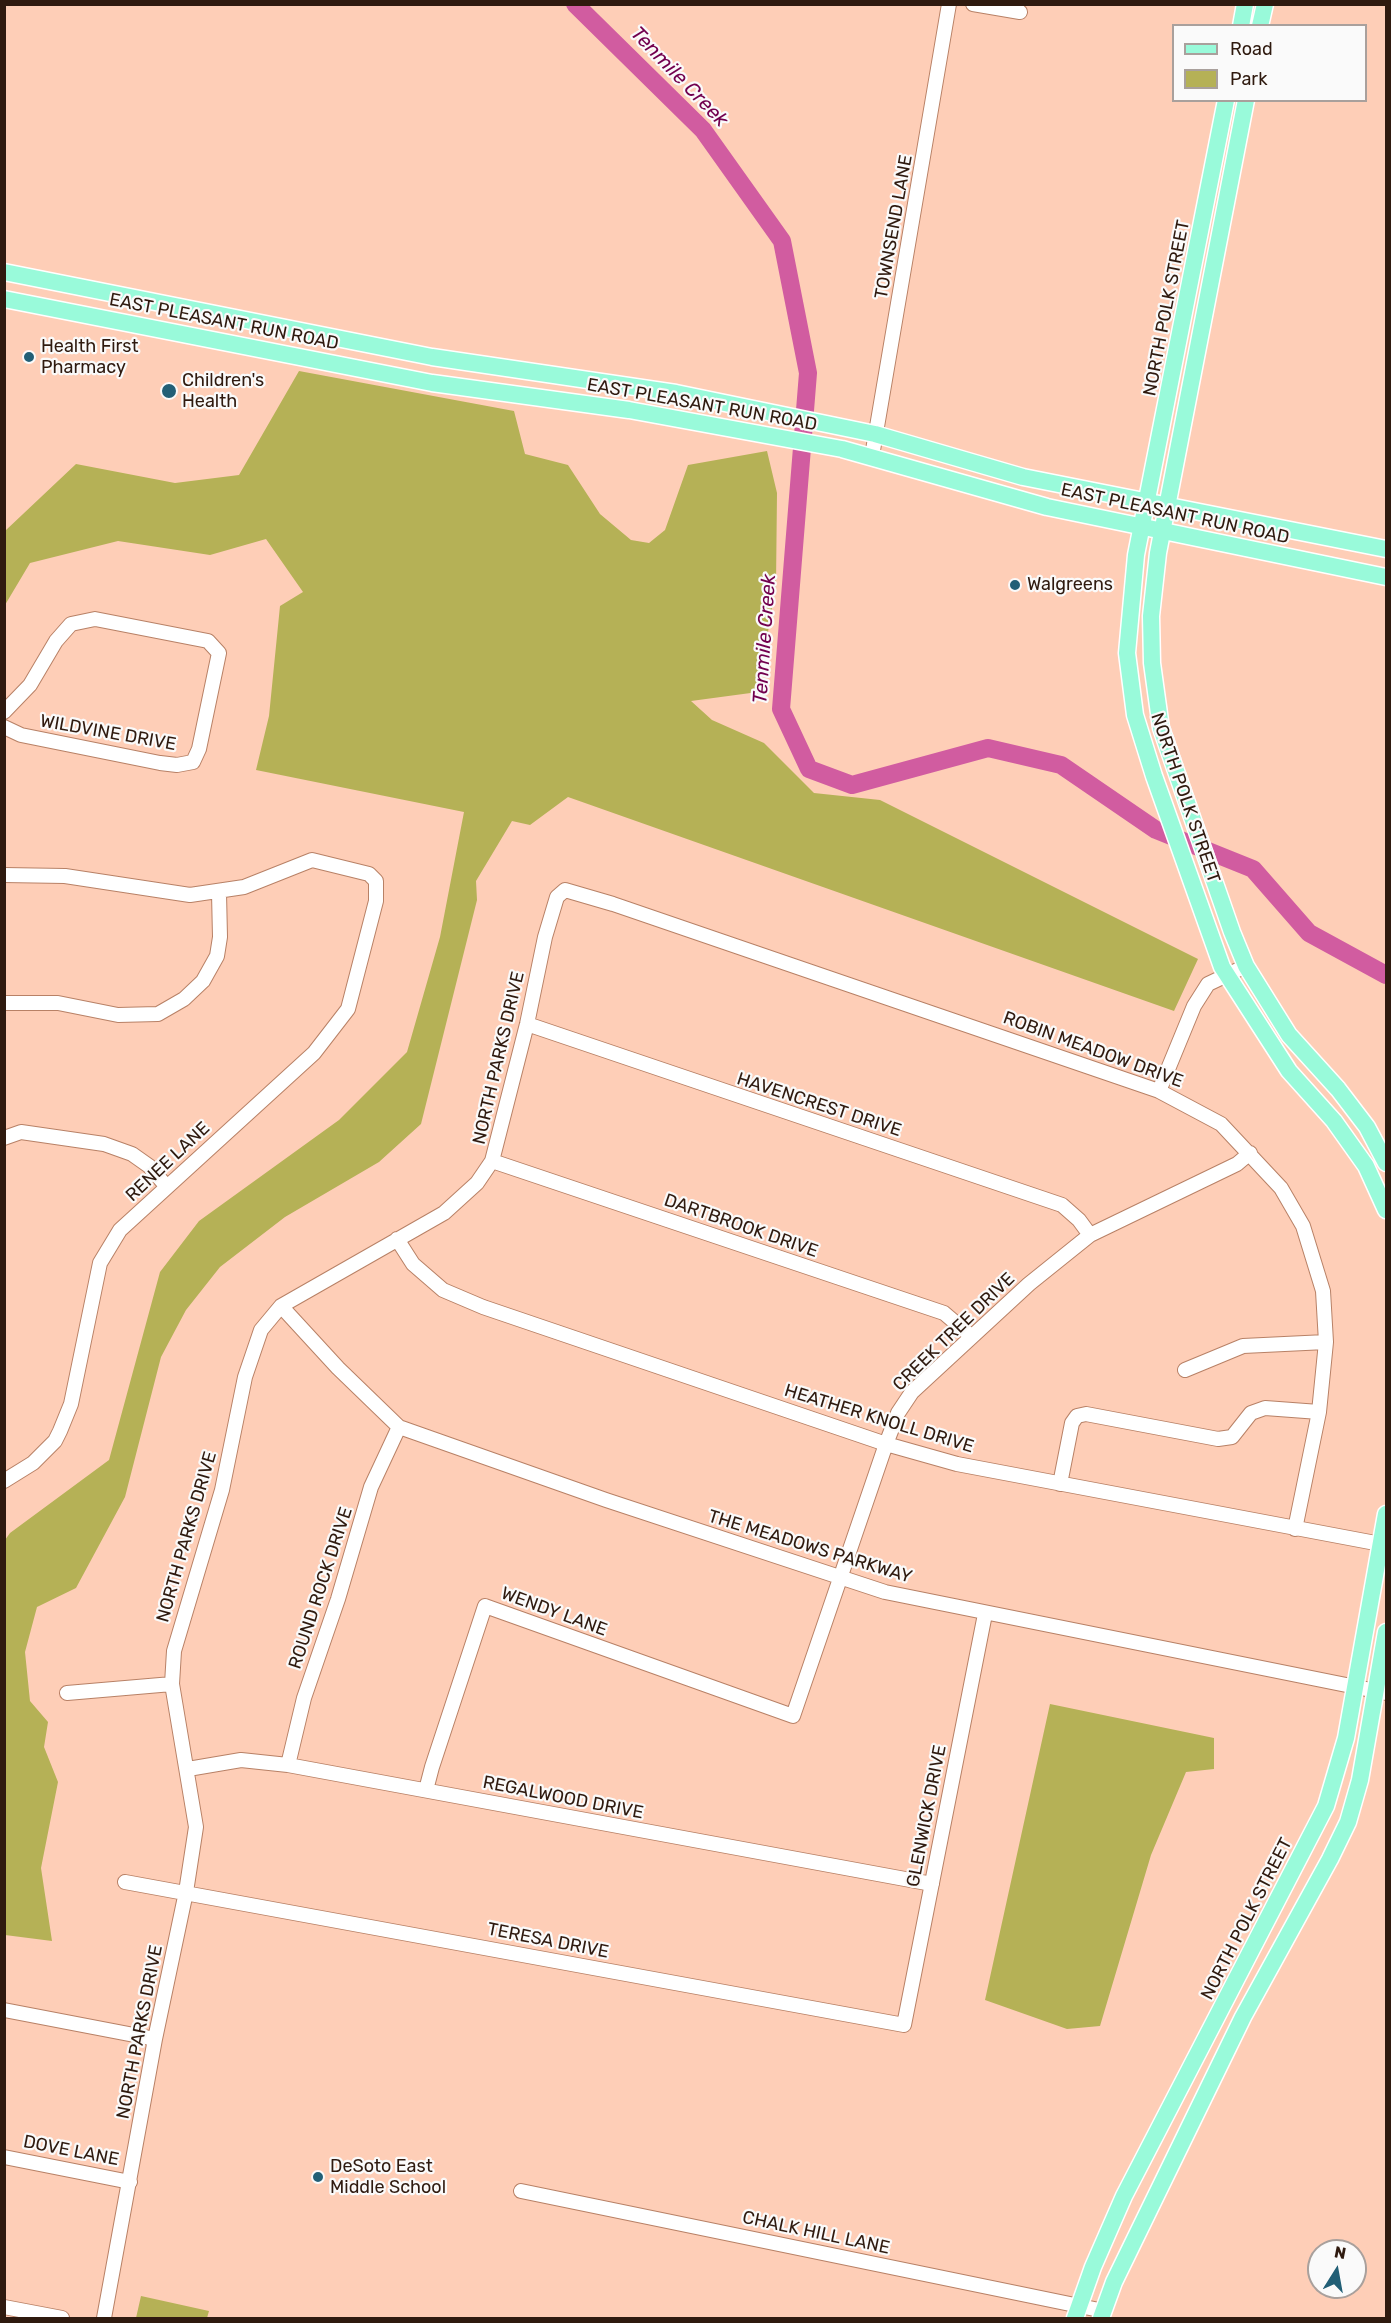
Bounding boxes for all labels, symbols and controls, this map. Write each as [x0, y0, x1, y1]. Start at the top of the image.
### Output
water label: Tenmile Creek [625, 22, 733, 132]
legend [1172, 24, 1367, 102]
text: Road [1230, 38, 1273, 60]
text: Park [1230, 68, 1267, 90]
street label: TOWNSEND LANE [871, 153, 917, 301]
street label: NORTH POLK STREET [1139, 218, 1195, 398]
street label: EAST PLEASANT RUN ROAD [108, 289, 340, 355]
place label: Health First Pharmacy [41, 336, 139, 378]
marker: Health First Pharmacy [22, 350, 36, 364]
place label: Children's Health [182, 370, 264, 412]
street label: EAST PLEASANT RUN ROAD [585, 374, 819, 436]
marker: Children's Health [160, 382, 178, 400]
street label: EAST PLEASANT RUN ROAD [1059, 479, 1291, 549]
water label: Tenmile Creek [748, 573, 782, 705]
place label: Walgreens [1027, 574, 1113, 596]
marker: Walgreens [1008, 578, 1022, 592]
street label: WILDVINE DRIVE [38, 710, 178, 756]
street label: NORTH POLK STREET [1146, 710, 1224, 886]
street label: NORTH PARKS DRIVE [469, 970, 529, 1146]
street label: ROBIN MEADOW DRIVE [1000, 1007, 1186, 1093]
street label: HAVENCREST DRIVE [734, 1068, 904, 1142]
street label: RENEE LANE [121, 1118, 215, 1206]
street label: DARTBROOK DRIVE [661, 1189, 821, 1263]
street label: CREEK TREE DRIVE [889, 1268, 1019, 1396]
street label: HEATHER KNOLL DRIVE [782, 1380, 976, 1458]
street label: NORTH PARKS DRIVE [152, 1449, 222, 1625]
street label: ROUND ROCK DRIVE [285, 1504, 357, 1672]
street label: THE MEADOWS PARKWAY [705, 1506, 915, 1588]
street label: WENDY LANE [498, 1583, 610, 1641]
street label: GLENWICK DRIVE [903, 1743, 951, 1889]
street label: REGALWOOD DRIVE [481, 1772, 645, 1824]
street label: NORTH POLK STREET [1197, 1835, 1297, 2003]
street label: TERESA DRIVE [485, 1919, 611, 1963]
street label: NORTH PARKS DRIVE [113, 1943, 167, 2121]
street label: DOVE LANE [21, 2131, 121, 2171]
place label: DeSoto East Middle School [330, 2156, 446, 2198]
marker: DeSoto East Middle School [311, 2170, 325, 2184]
street label: CHALK HILL LANE [740, 2207, 892, 2259]
north arrow [1307, 2239, 1367, 2299]
text: N [1333, 2242, 1348, 2263]

